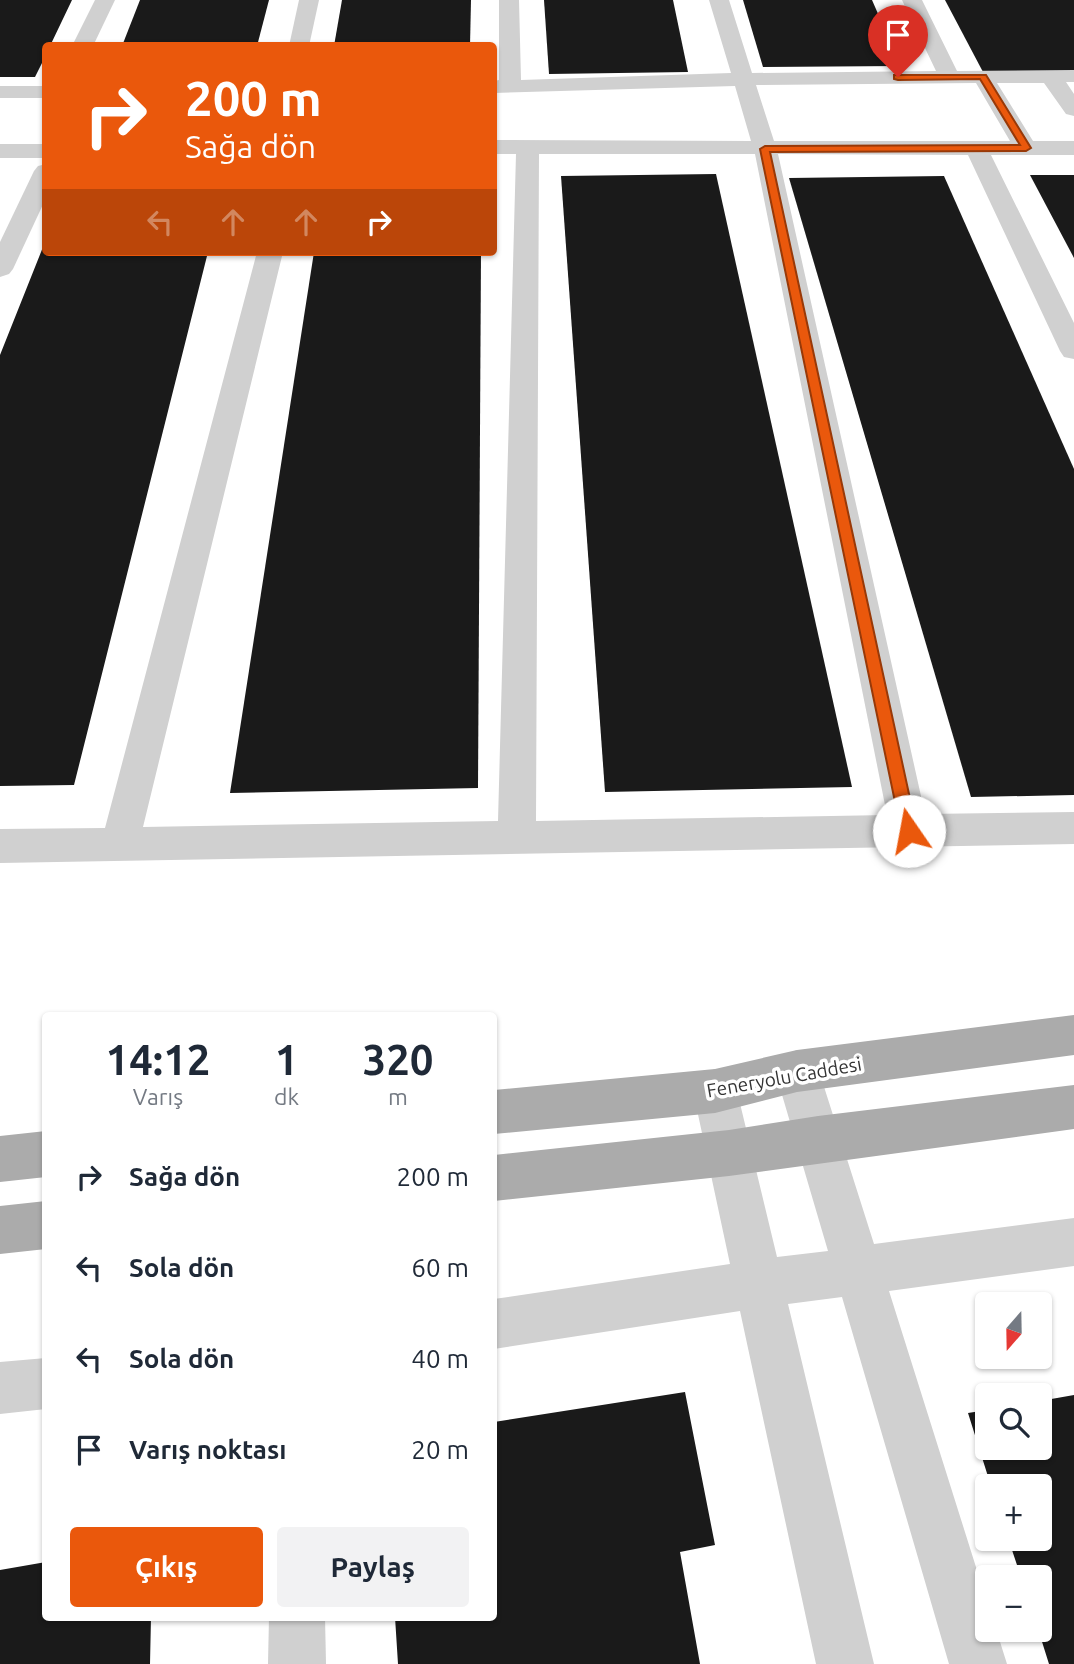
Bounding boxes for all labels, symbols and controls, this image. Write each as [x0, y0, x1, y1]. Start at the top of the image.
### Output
pin [868, 5, 928, 77]
icon: arrive [879, 16, 917, 54]
icon: right [70, 70, 161, 161]
text: 200 m [185, 70, 322, 125]
text: Sağa dön [185, 128, 316, 164]
icon: left [141, 203, 179, 241]
icon: ahead [214, 203, 252, 241]
icon: ahead [287, 203, 325, 241]
icon: right [360, 203, 398, 241]
position arrow [872, 794, 946, 868]
text: 14:12 [105, 1036, 211, 1083]
text: 1 [275, 1036, 298, 1083]
text: 320 [362, 1036, 434, 1083]
street label: Feneryolu Caddesi [705, 1053, 863, 1101]
text: Varış [133, 1084, 183, 1109]
text: dk [274, 1084, 299, 1109]
text: m [388, 1084, 408, 1109]
icon: right [70, 1158, 108, 1196]
text: Sağa dön [129, 1162, 240, 1191]
text: 200 m [397, 1162, 469, 1191]
icon: left [70, 1249, 108, 1287]
text: Sola dön [129, 1253, 234, 1282]
text: 60 m [411, 1253, 469, 1282]
north arrow [975, 1292, 1052, 1368]
map controls [975, 1292, 1052, 1642]
icon: left [70, 1340, 108, 1378]
text: Sola dön [129, 1344, 234, 1373]
text: 40 m [411, 1344, 469, 1373]
button: search [975, 1383, 1052, 1460]
icon: arrive [70, 1431, 108, 1469]
text: Varış noktası [129, 1435, 286, 1464]
text: 20 m [411, 1435, 469, 1464]
button: + [975, 1474, 1052, 1551]
button: Çıkış [70, 1527, 263, 1607]
button: Paylaş [277, 1527, 469, 1607]
button: − [975, 1565, 1052, 1642]

